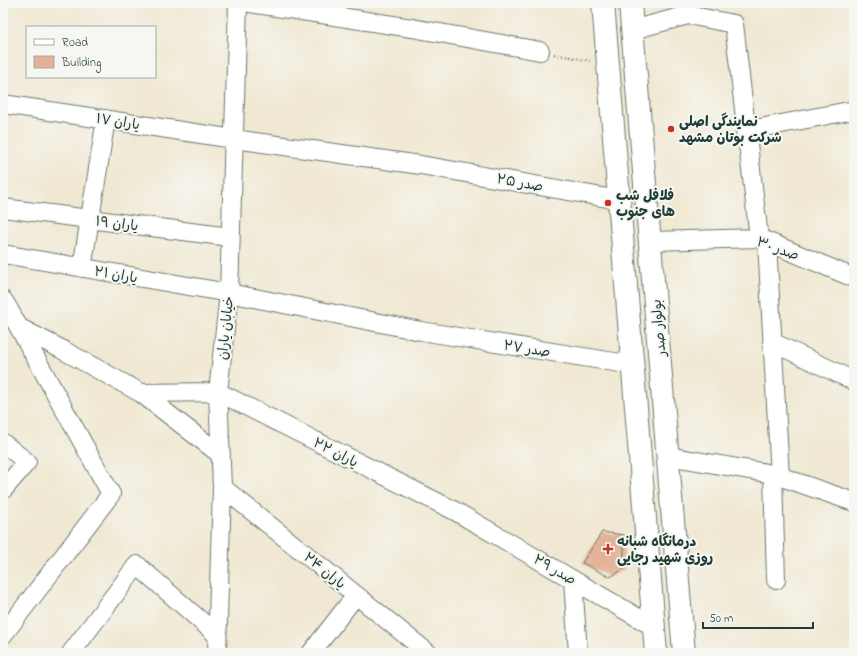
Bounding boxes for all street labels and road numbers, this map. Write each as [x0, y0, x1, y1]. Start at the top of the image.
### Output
street label: یاران ۱۷ [94, 109, 141, 136]
street label: صدر ۲۵ [495, 169, 545, 198]
street label: یاران ۱۹ [94, 211, 139, 238]
street label: صدر ۳۰ [753, 232, 802, 267]
street label: یاران ۲۱ [92, 261, 139, 290]
street label: خیابان یاران [213, 295, 240, 361]
street label: بولوار صدر [647, 298, 673, 358]
street label: صدر ۲۷ [502, 335, 552, 364]
street label: یاران ۲۲ [309, 433, 362, 474]
street label: یاران ۲۴ [298, 548, 350, 595]
street label: صدر ۲۹ [529, 550, 579, 591]

